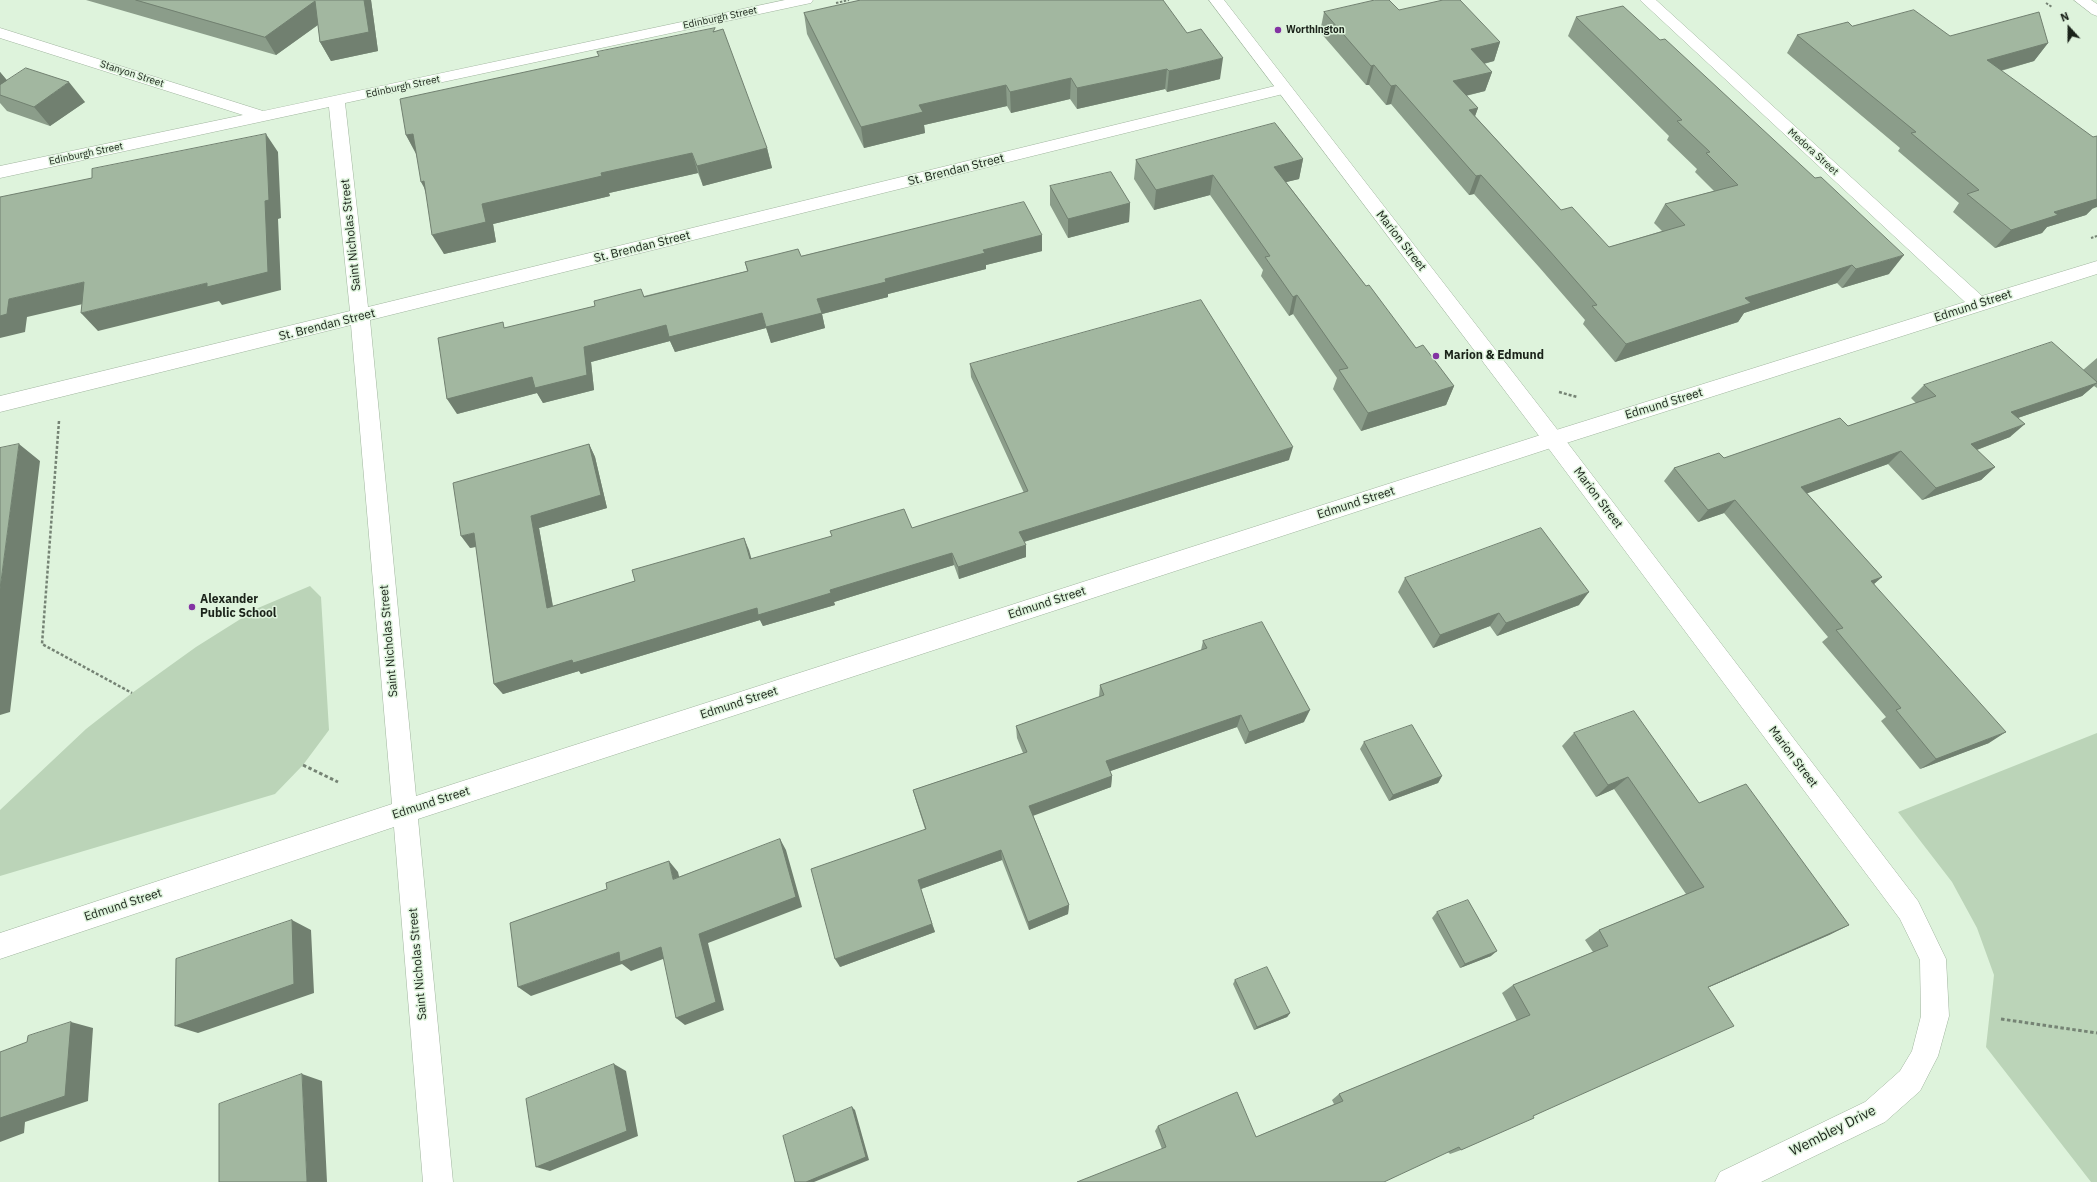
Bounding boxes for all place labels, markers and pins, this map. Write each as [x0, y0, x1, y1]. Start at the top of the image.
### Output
place label: Worthington [1286, 24, 1345, 36]
marker: Worthington [1273, 25, 1283, 35]
place label: Marion & Edmund [1444, 349, 1544, 363]
marker: Marion & Edmund [1431, 351, 1441, 361]
place label: Alexander Public School [200, 593, 276, 621]
marker: Alexander Public School [187, 602, 197, 612]

